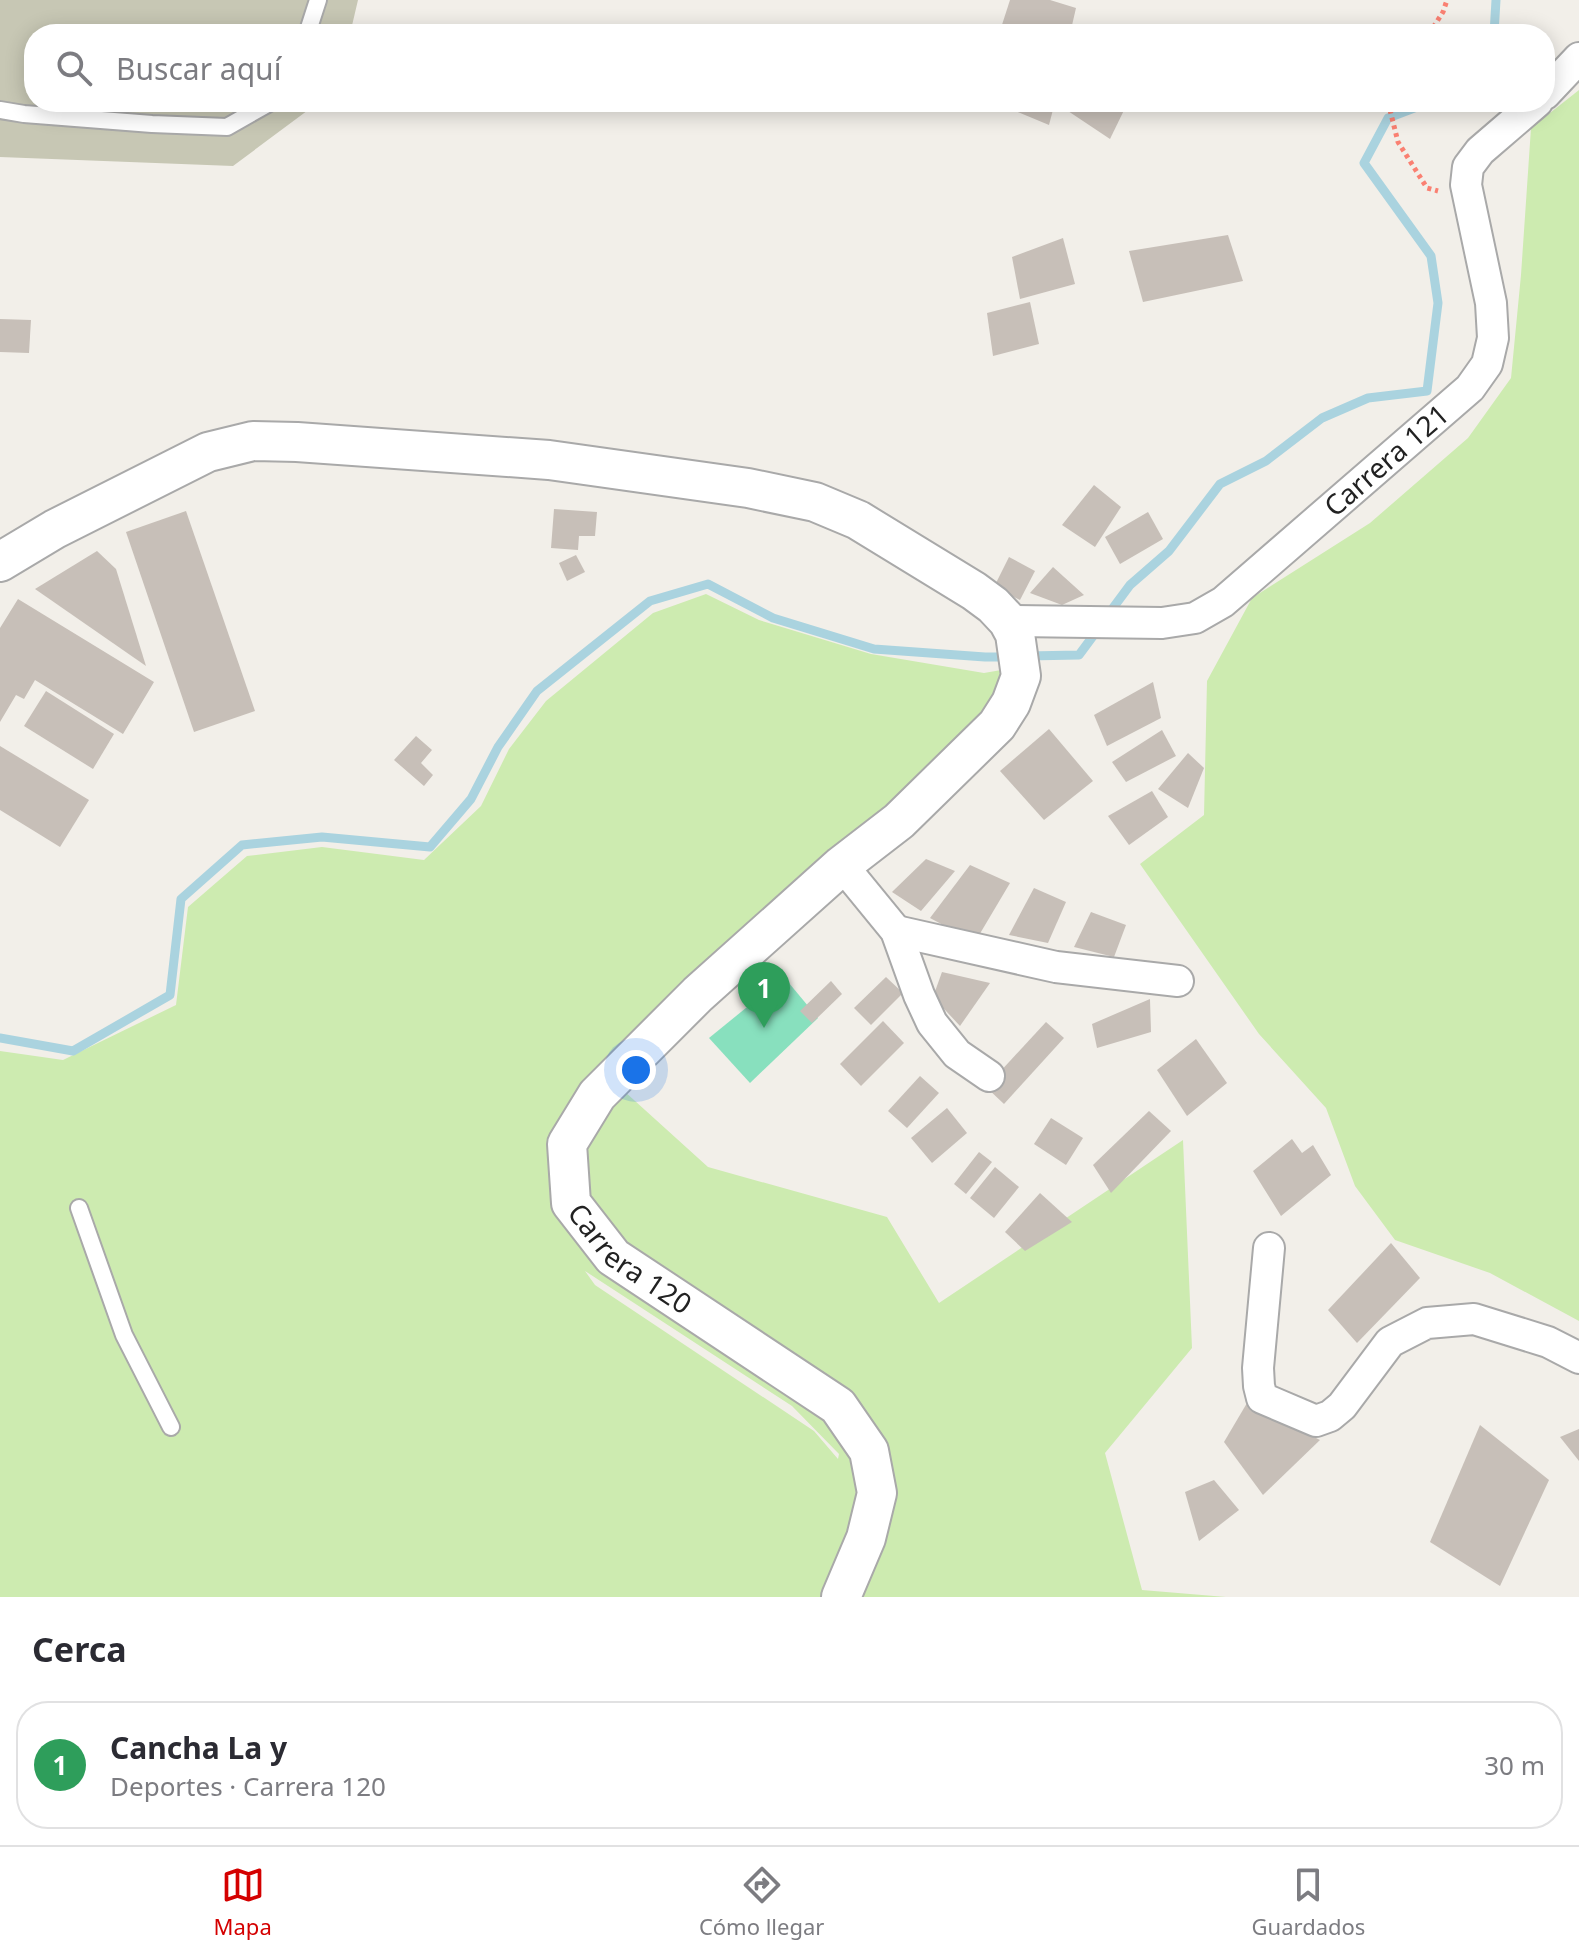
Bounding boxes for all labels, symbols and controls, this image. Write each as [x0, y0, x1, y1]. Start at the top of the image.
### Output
search box [24, 24, 1555, 112]
icon: search [52, 46, 96, 90]
text: Buscar aquí [116, 48, 281, 89]
street label: Carrera 121 [1315, 395, 1456, 524]
pin: 1 [738, 962, 790, 1028]
your location [616, 1050, 656, 1090]
street label: Carrera 120 [560, 1195, 700, 1322]
text: Cerca [32, 1626, 127, 1672]
text: Cancha La y [110, 1727, 287, 1768]
text: 1 [53, 1747, 67, 1783]
text: 30 m [1484, 1747, 1545, 1783]
text: Deportes · Carrera 120 [110, 1768, 386, 1804]
tab: Mapa [214, 1863, 272, 1941]
tab: Cómo llegar [699, 1863, 824, 1941]
tab: Guardados [1252, 1863, 1365, 1941]

